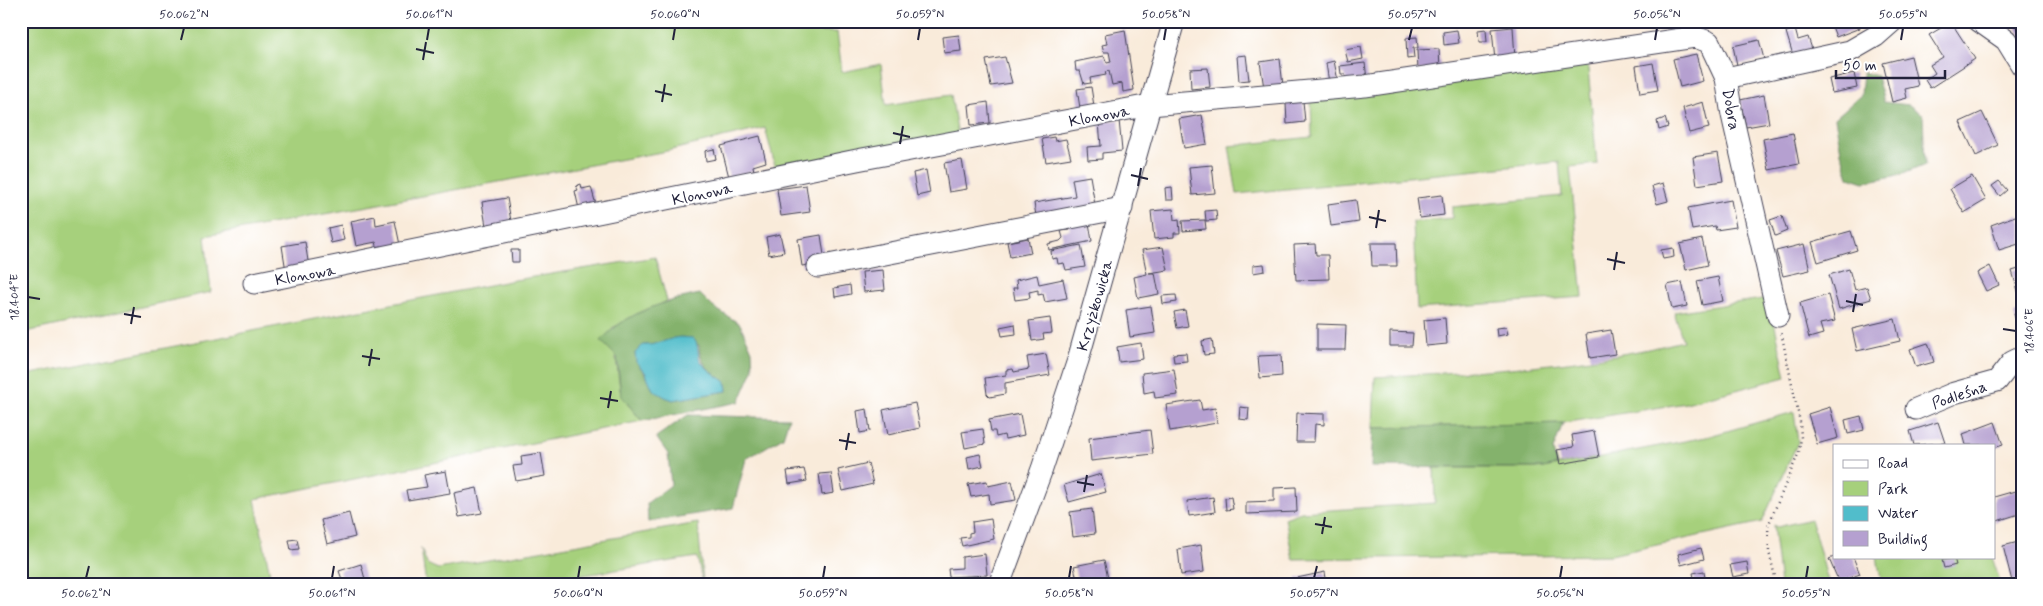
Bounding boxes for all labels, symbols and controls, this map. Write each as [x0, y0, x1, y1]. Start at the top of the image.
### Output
text: 50.062°N [159, 7, 209, 23]
text: 50.061°N [406, 7, 452, 23]
text: 50.060°N [650, 7, 700, 23]
text: 50.059°N [896, 7, 944, 23]
text: 50.058°N [1142, 7, 1190, 23]
text: 50.057°N [1388, 7, 1436, 23]
text: 50.056°N [1633, 7, 1681, 23]
text: 50.055°N [1879, 7, 1927, 23]
scale bar [1836, 48, 1944, 80]
text: 50 m [1843, 56, 1877, 76]
street label: Dobra [1717, 87, 1745, 132]
street label: Klonowa [1067, 100, 1132, 133]
street label: Klonowa [670, 178, 735, 211]
street label: Krzyżkowicka [1072, 257, 1119, 354]
street label: Klonowa [273, 260, 338, 291]
text: 18.404°E [7, 274, 23, 320]
text: 18.406°E [2022, 308, 2038, 354]
street label: Podleśna [1929, 376, 1990, 415]
legend [1833, 444, 1996, 558]
text: Road [1878, 454, 1908, 474]
text: Park [1878, 480, 1908, 500]
text: Water [1878, 504, 1918, 524]
text: Building [1878, 530, 1928, 551]
text: 50.062°N [61, 586, 111, 602]
text: 50.061°N [309, 586, 355, 602]
text: 50.060°N [553, 586, 603, 602]
text: 50.059°N [799, 586, 847, 602]
text: 50.058°N [1045, 586, 1093, 602]
text: 50.057°N [1290, 586, 1338, 602]
text: 50.056°N [1536, 586, 1584, 602]
text: 50.055°N [1782, 586, 1830, 602]

